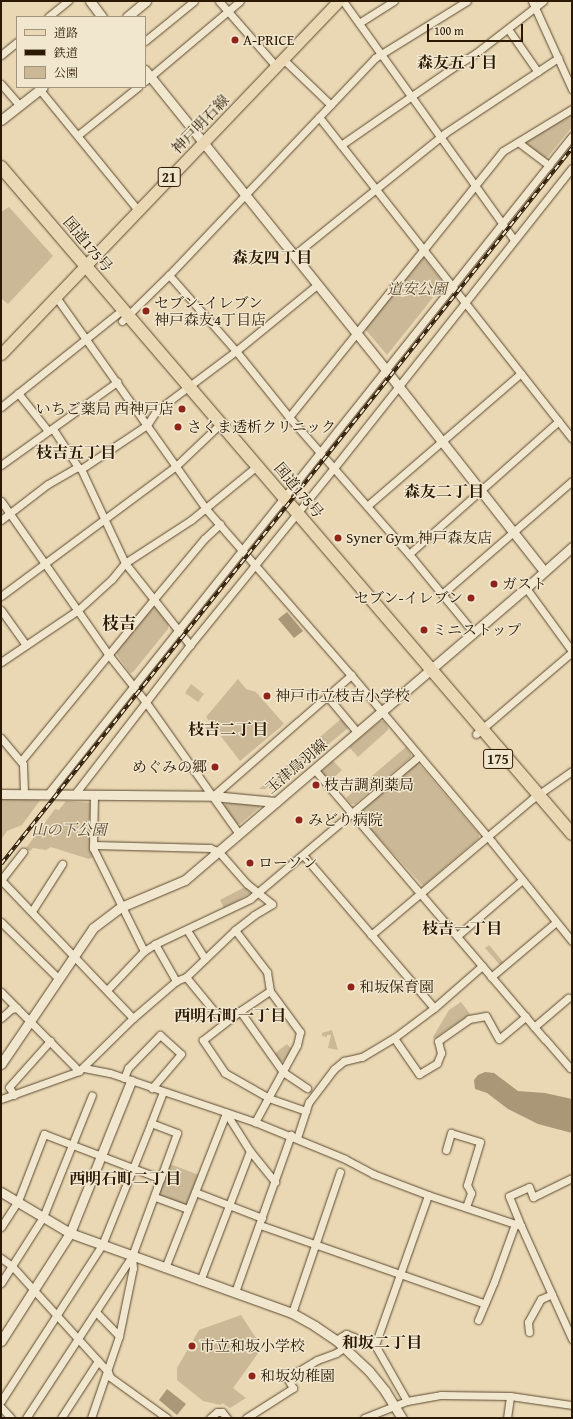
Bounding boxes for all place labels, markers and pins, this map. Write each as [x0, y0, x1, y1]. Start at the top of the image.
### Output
place label: A-PRICE [243, 31, 294, 49]
marker: A-PRICE [230, 35, 240, 45]
place label: セブン-イレブン 神戸森友4丁目店 [154, 293, 266, 328]
marker: セブン-イレブン 神戸森友4丁目店 [141, 306, 151, 316]
place label: いちご薬局 西神戸店 [36, 400, 174, 418]
marker: いちご薬局 西神戸店 [177, 404, 187, 414]
place label: さくま透析クリニック [187, 418, 337, 436]
marker: さくま透析クリニック [172, 421, 184, 433]
place label: Syner Gym 神戸森友店 [346, 529, 493, 547]
marker: Syner Gym 神戸森友店 [333, 533, 343, 543]
place label: ガスト [502, 575, 547, 593]
marker: ガスト [489, 579, 499, 589]
place label: セブン-イレブン [353, 589, 463, 607]
marker: セブン-イレブン [466, 593, 476, 603]
place label: ミニストップ [432, 621, 522, 639]
marker: ミニストップ [419, 625, 429, 635]
place label: 神戸市立枝吉小学校 [275, 687, 410, 705]
marker: 神戸市立枝吉小学校 [262, 691, 272, 701]
place label: めぐみの郷 [132, 758, 207, 776]
marker: めぐみの郷 [210, 762, 220, 772]
place label: 枝吉調剤薬局 [324, 776, 414, 794]
marker: 枝吉調剤薬局 [311, 780, 321, 790]
place label: みどり病院 [308, 811, 383, 829]
marker: みどり病院 [293, 814, 305, 826]
place label: ローソン [258, 854, 318, 872]
marker: ローソン [245, 858, 255, 868]
place label: 和坂保育園 [359, 978, 434, 996]
marker: 和坂保育園 [346, 982, 356, 992]
place label: 市立和坂小学校 [200, 1337, 305, 1355]
marker: 市立和坂小学校 [187, 1341, 197, 1351]
place label: 和坂幼稚園 [260, 1367, 335, 1385]
marker: 和坂幼稚園 [247, 1371, 257, 1381]

